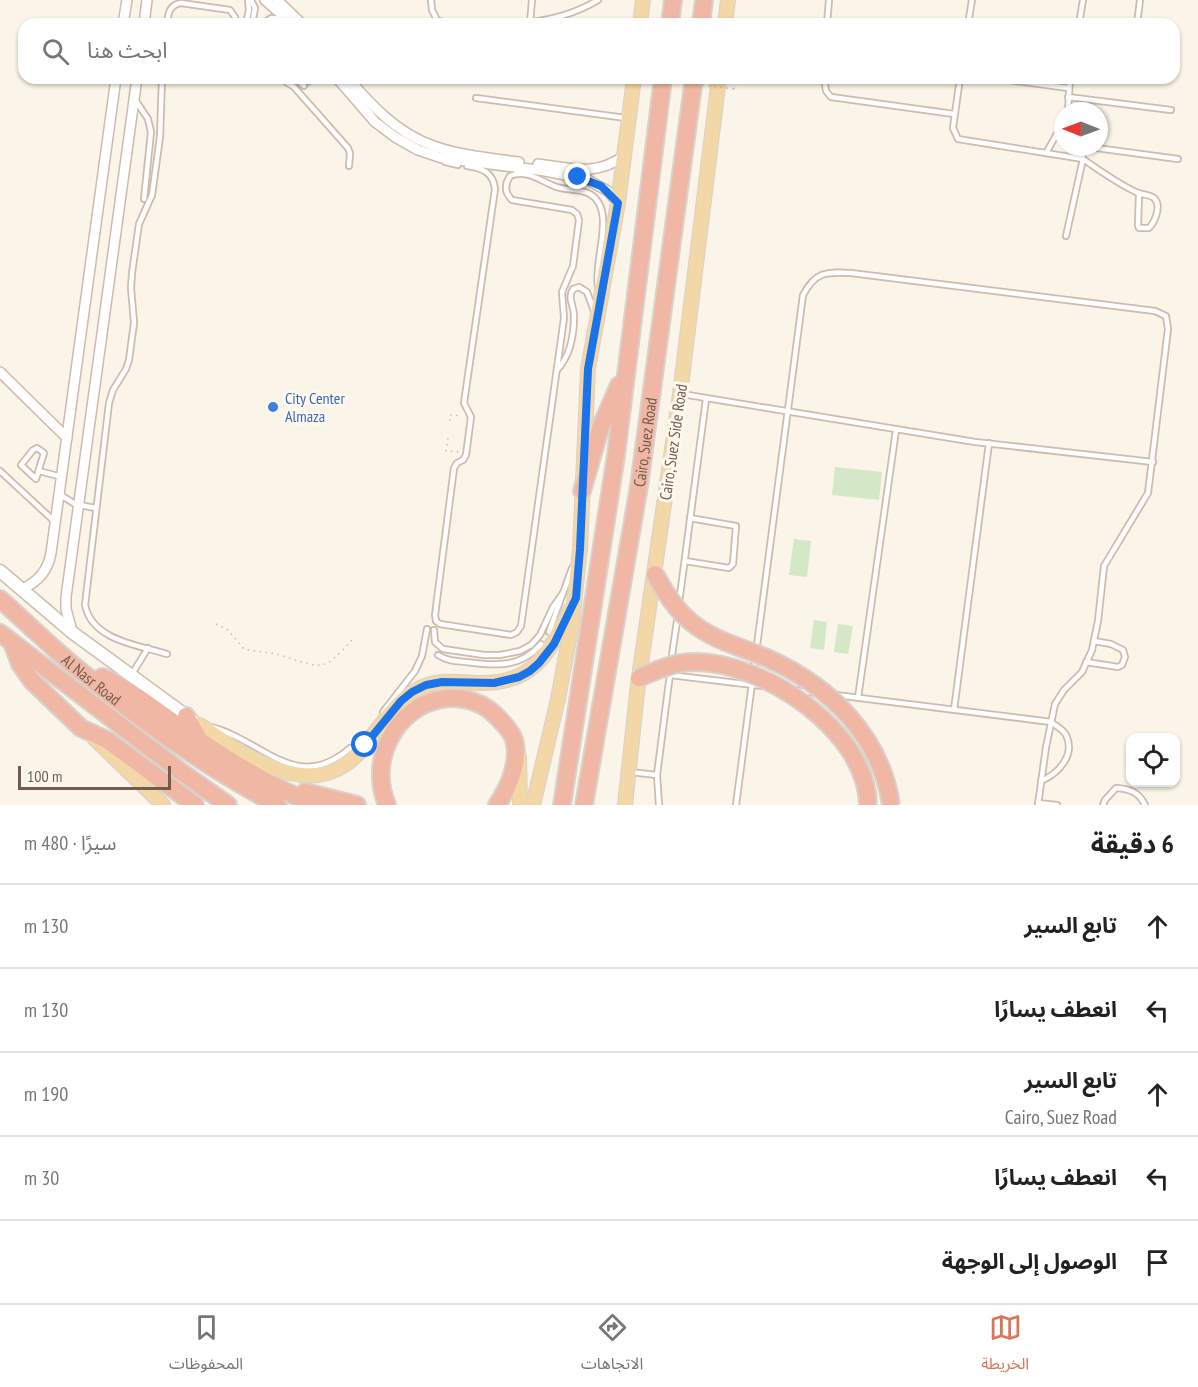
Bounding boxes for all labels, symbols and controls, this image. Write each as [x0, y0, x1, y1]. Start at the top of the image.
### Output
search box [18, 18, 1180, 84]
icon: search [39, 35, 72, 68]
text: ابحث هنا [87, 36, 167, 64]
north arrow [1054, 102, 1108, 156]
route end [564, 163, 590, 189]
street label: Cairo, Suez Side Road [655, 383, 691, 501]
place label: City Center Almaza [285, 388, 345, 426]
street label: Cairo, Suez Road [629, 396, 661, 488]
marker: City Center Almaza [266, 400, 280, 414]
street label: Al Nasr Road [58, 650, 125, 710]
route start [351, 731, 377, 757]
map controls [1126, 733, 1180, 787]
button: locate [1126, 733, 1180, 787]
scale bar [18, 763, 171, 790]
text: 100 m [27, 766, 62, 786]
text: 6 دقيقة [1091, 827, 1174, 860]
text: سيرًا · 480 m [24, 830, 116, 856]
icon: ahead [1141, 910, 1174, 943]
text: تابع السير [1024, 911, 1117, 939]
text: 130 m [24, 913, 68, 939]
icon: left [1141, 994, 1174, 1027]
text: انعطف يسارًا [994, 995, 1117, 1023]
text: 130 m [24, 997, 68, 1023]
text: تابع السير [1024, 1066, 1117, 1094]
icon: ahead [1141, 1078, 1174, 1111]
text: 190 m [24, 1081, 68, 1107]
text: Cairo, Suez Road [1005, 1104, 1117, 1130]
icon: left [1141, 1162, 1174, 1195]
text: انعطف يسارًا [994, 1163, 1117, 1191]
text: 30 m [24, 1165, 59, 1191]
icon: arrive [1141, 1246, 1174, 1279]
text: الوصول إلى الوجهة [942, 1247, 1117, 1275]
tab: المحفوظات [169, 1311, 243, 1381]
tab: الاتجاهات [581, 1311, 643, 1381]
tab: الخريطة [981, 1311, 1029, 1381]

